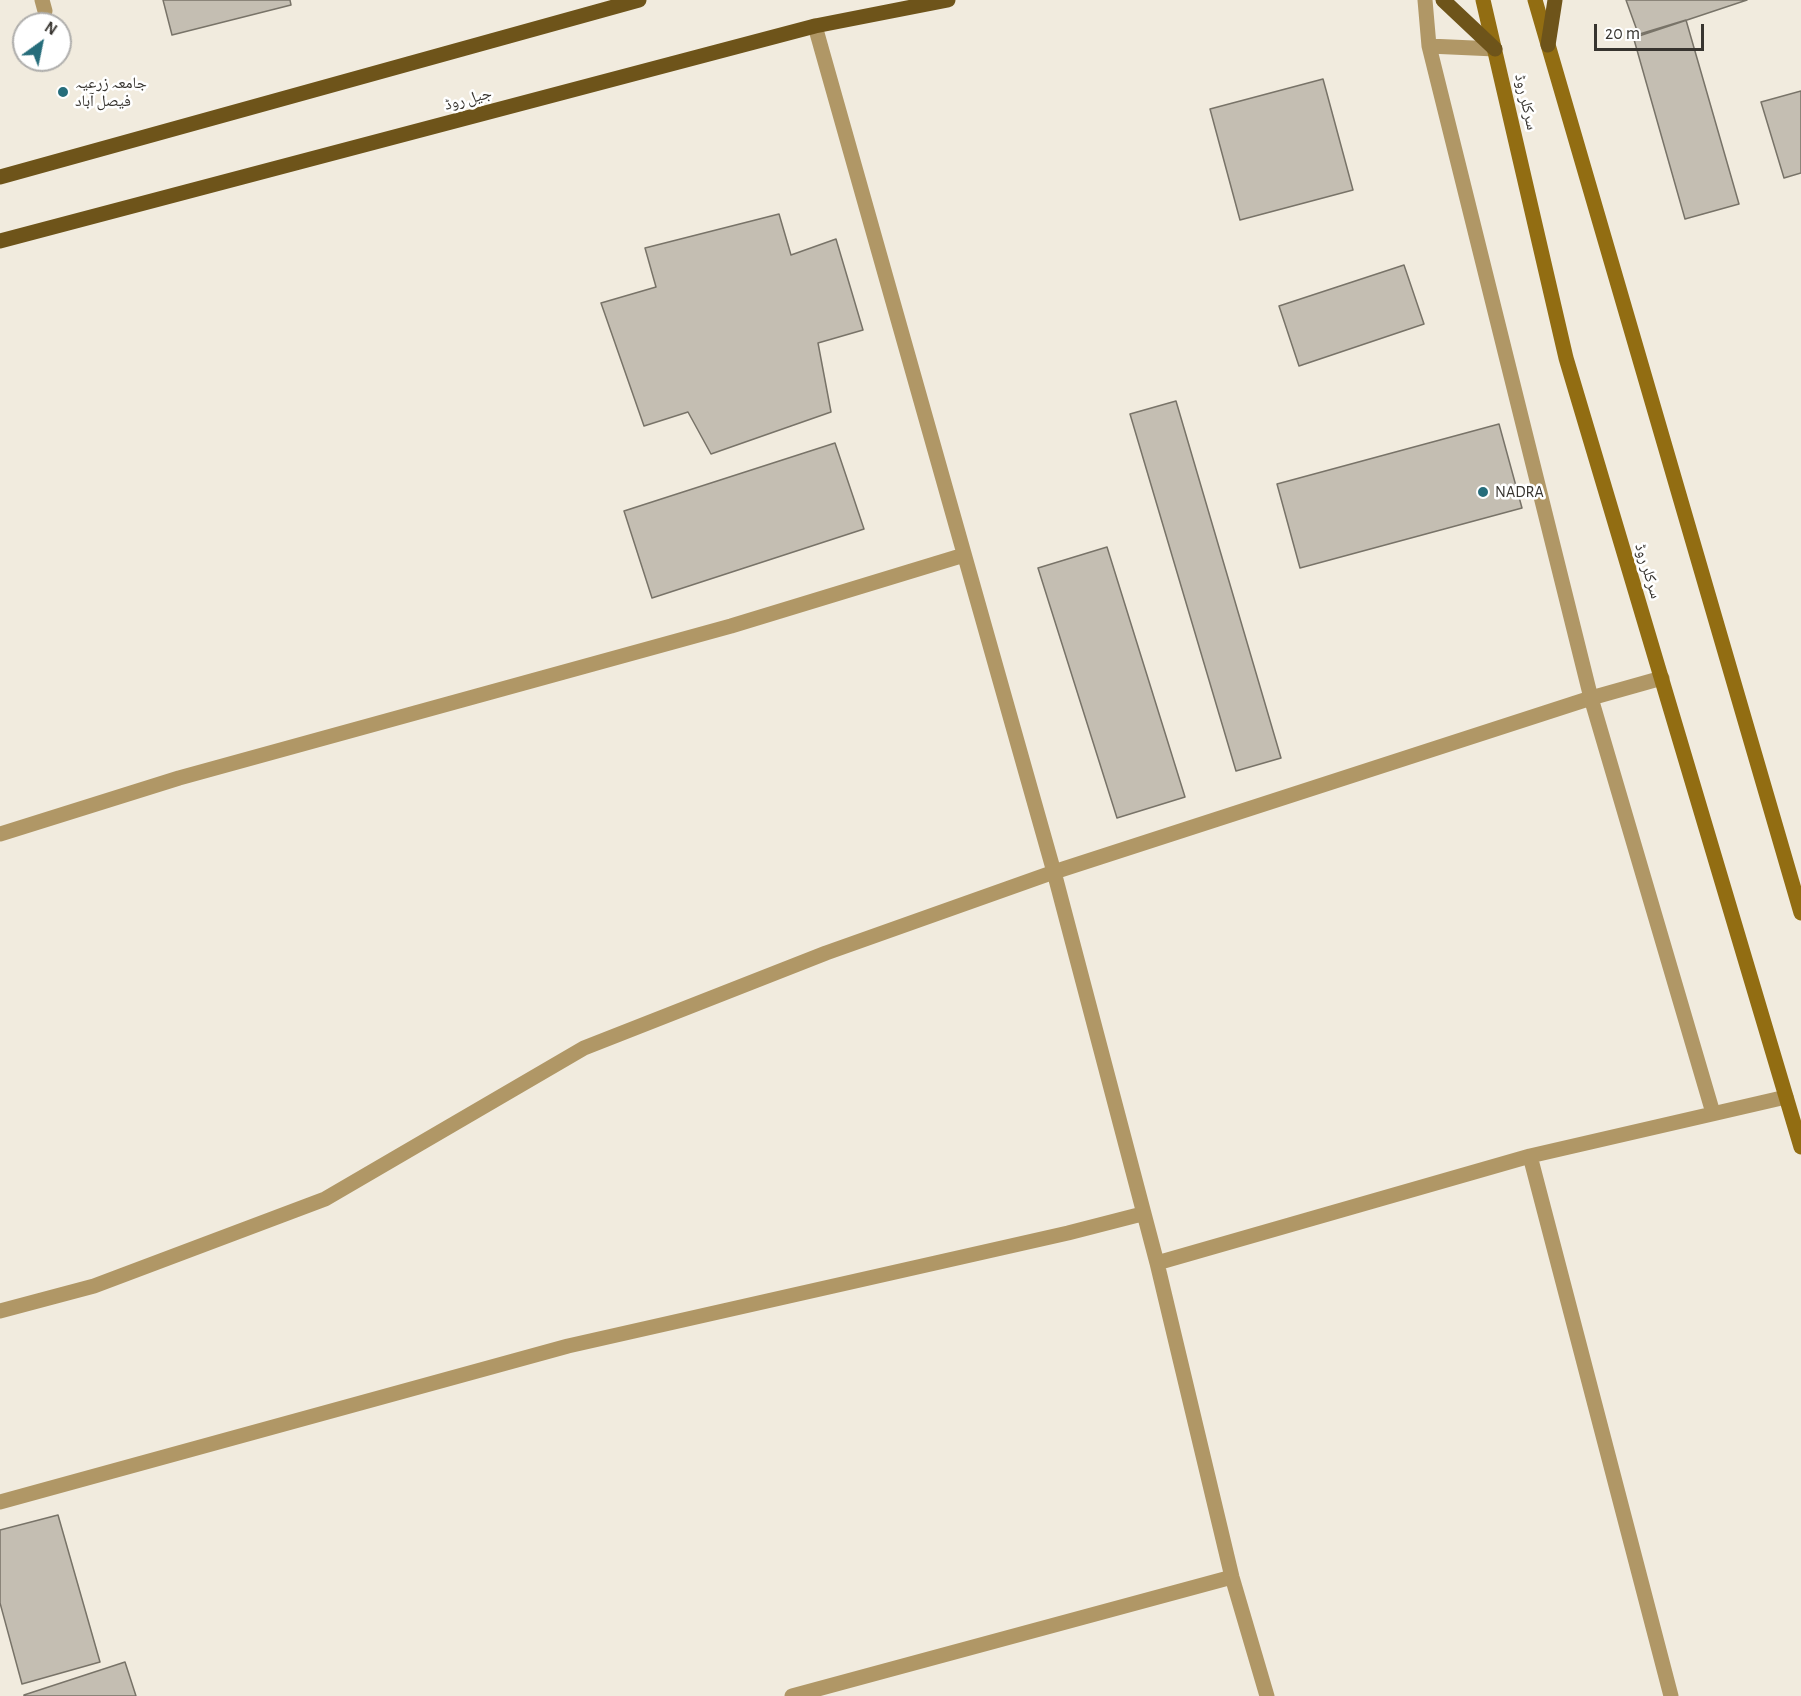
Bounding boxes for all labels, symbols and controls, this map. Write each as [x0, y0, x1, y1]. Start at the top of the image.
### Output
north arrow [12, 12, 72, 72]
scale bar [1597, 12, 1706, 50]
text: N [42, 19, 60, 38]
text: 20 m [1605, 25, 1640, 43]
street label: سرکلر روڈ [1510, 72, 1542, 132]
place label: جامعہ زرعیہ فیصل آباد [75, 73, 147, 111]
street label: جیل روڈ [442, 83, 494, 115]
marker: جامعہ زرعیہ فیصل آباد [56, 85, 70, 99]
place label: NADRA [1495, 482, 1544, 502]
marker: NADRA [1476, 485, 1490, 499]
street label: سرکلر روڈ [1630, 541, 1666, 601]

